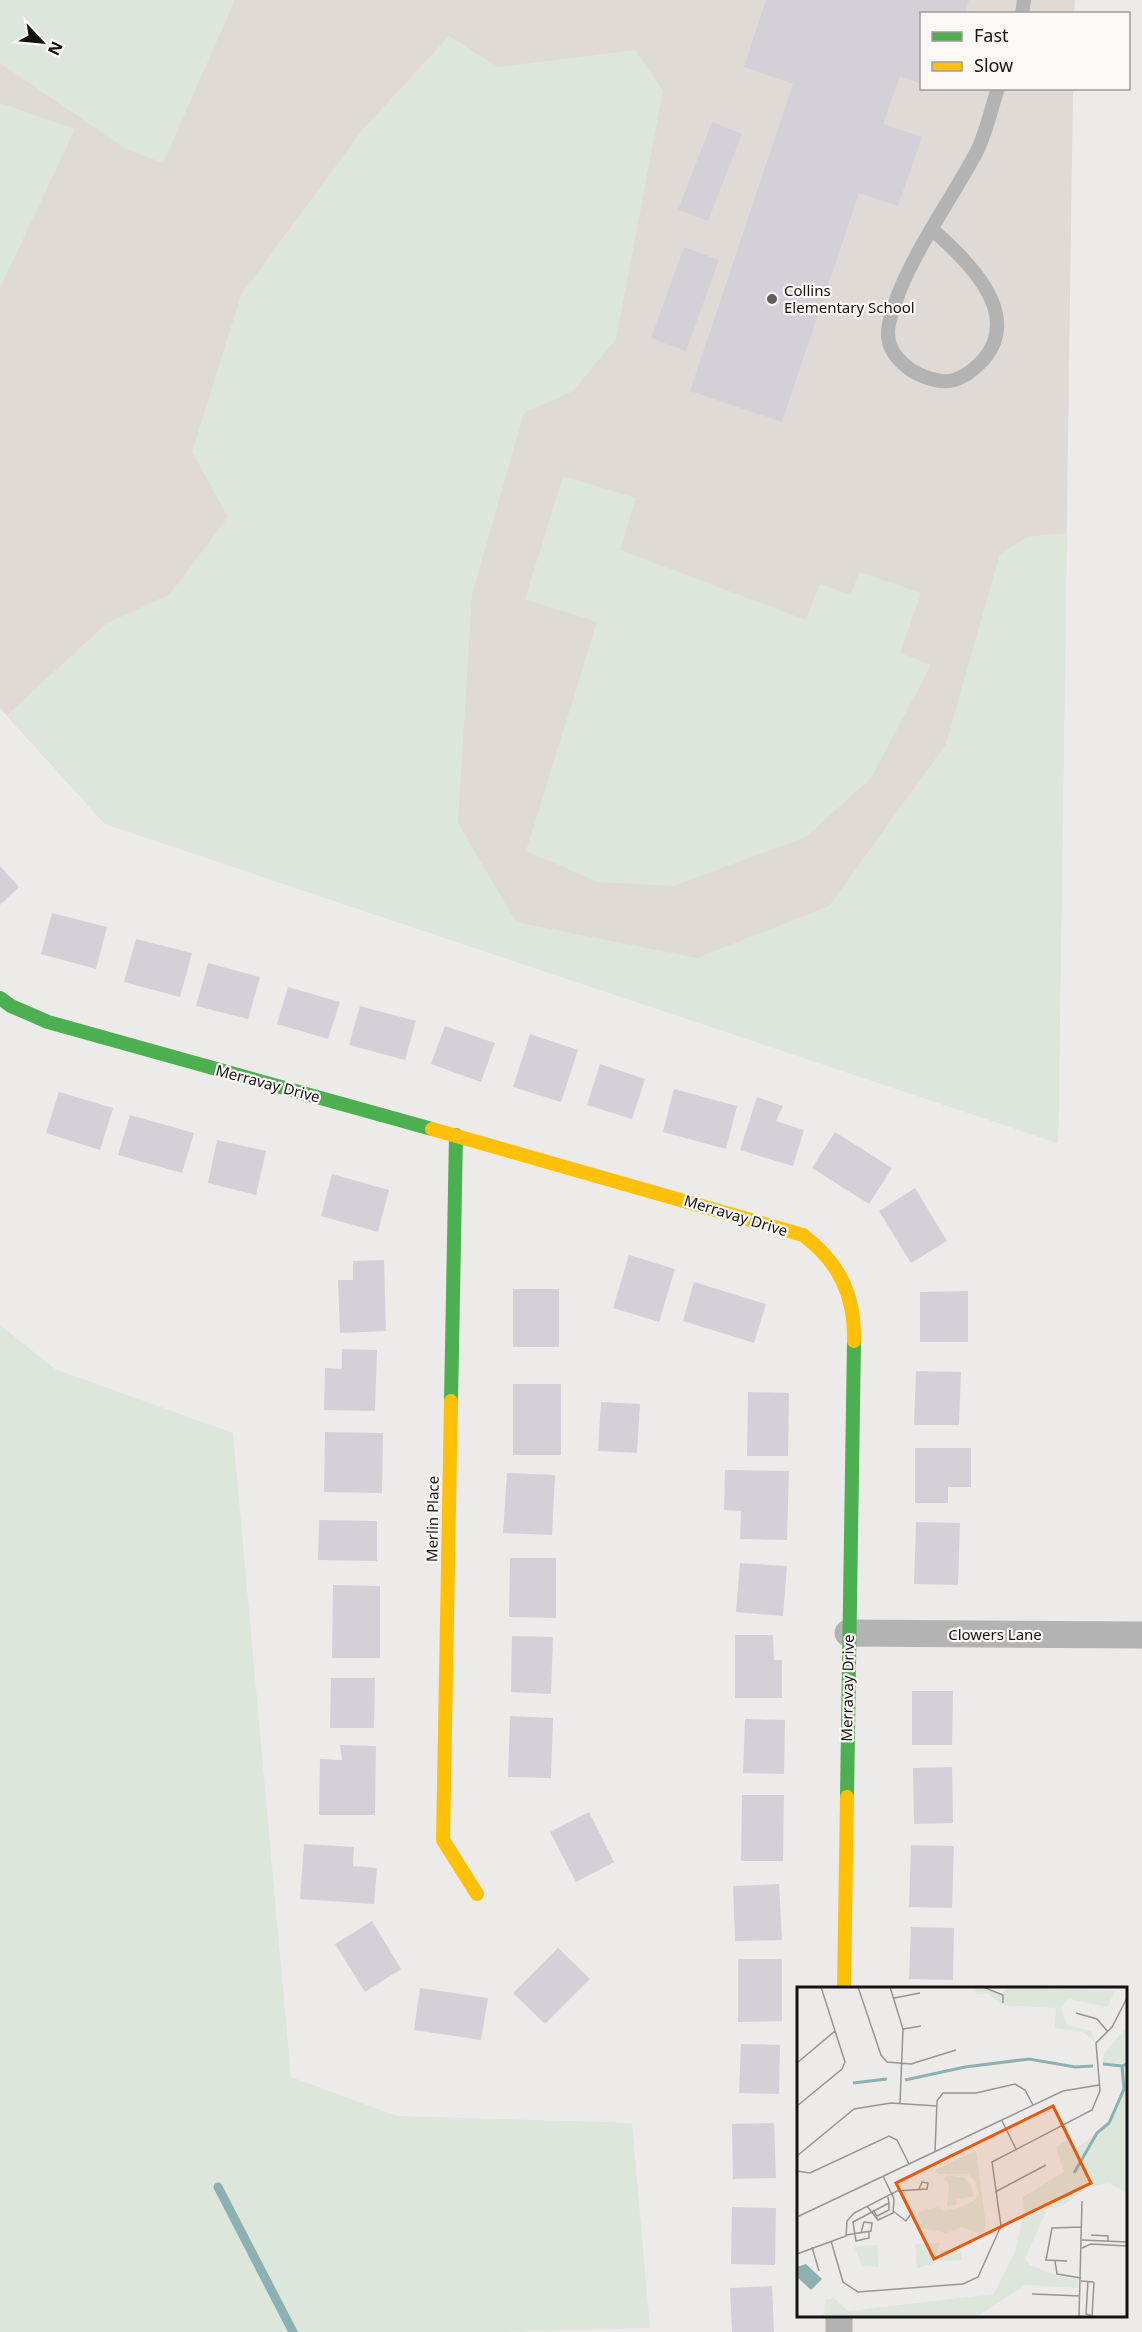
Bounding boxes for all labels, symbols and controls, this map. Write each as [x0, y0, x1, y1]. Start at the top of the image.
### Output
north arrow [12, 12, 72, 72]
legend [920, 12, 1130, 90]
text: Fast [974, 23, 1009, 47]
text: N [43, 38, 68, 59]
text: Slow [974, 53, 1013, 77]
place label: Collins Elementary School [784, 280, 915, 317]
marker: Collins Elementary School [765, 292, 779, 306]
street label: Merravay Drive [214, 1059, 322, 1107]
street label: Merravay Drive [682, 1190, 790, 1240]
street label: Merlin Place [421, 1476, 443, 1562]
street label: Clowers Lane [948, 1624, 1042, 1644]
street label: Merravay Drive [836, 1634, 858, 1742]
inset map [797, 1987, 1127, 2317]

